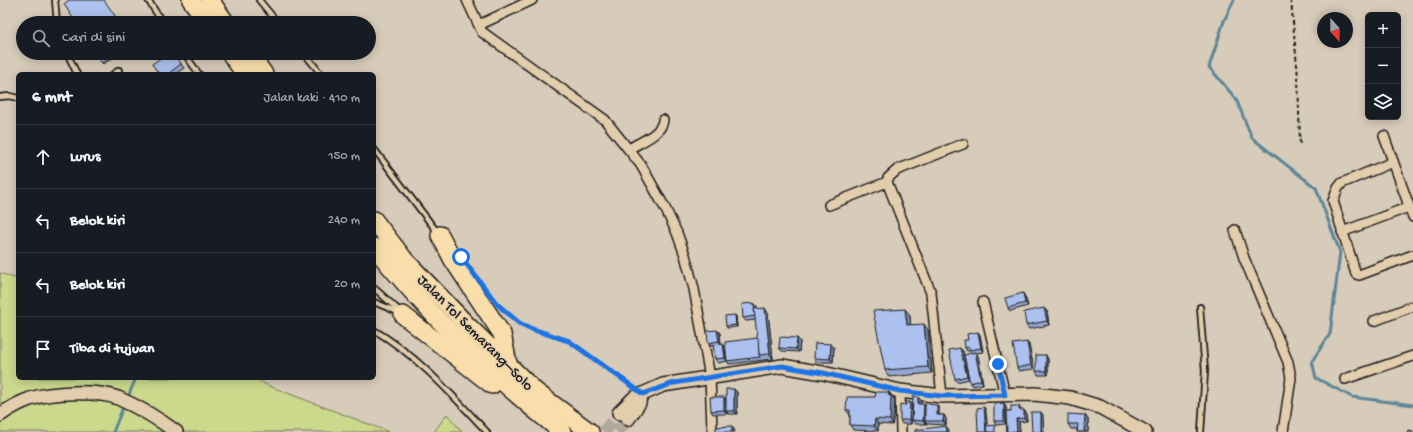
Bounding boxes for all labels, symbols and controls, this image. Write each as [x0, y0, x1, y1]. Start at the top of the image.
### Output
north arrow [1317, 12, 1353, 48]
map controls [1365, 12, 1401, 120]
button: + [1365, 12, 1401, 48]
search box [16, 16, 376, 60]
icon: search [30, 27, 52, 49]
text: Cari di sini [62, 29, 125, 47]
button: − [1365, 48, 1401, 84]
button: layers [1365, 84, 1401, 120]
text: 6 mnt [32, 88, 72, 108]
text: Jalan kaki · 410 m [264, 91, 360, 106]
icon: ahead [32, 146, 54, 168]
text: Lurus [70, 148, 100, 166]
text: 150 m [328, 149, 360, 164]
icon: left [32, 210, 54, 232]
text: Belok kiri [70, 212, 125, 230]
text: 240 m [328, 213, 360, 228]
route start [452, 248, 470, 266]
street label: Jalan Tol Semarang–Solo [413, 272, 537, 395]
icon: left [32, 274, 54, 296]
text: Belok kiri [70, 276, 125, 294]
text: 20 m [334, 277, 360, 292]
icon: arrive [32, 338, 54, 360]
text: Tiba di tujuan [70, 340, 154, 358]
route end [989, 355, 1007, 373]

